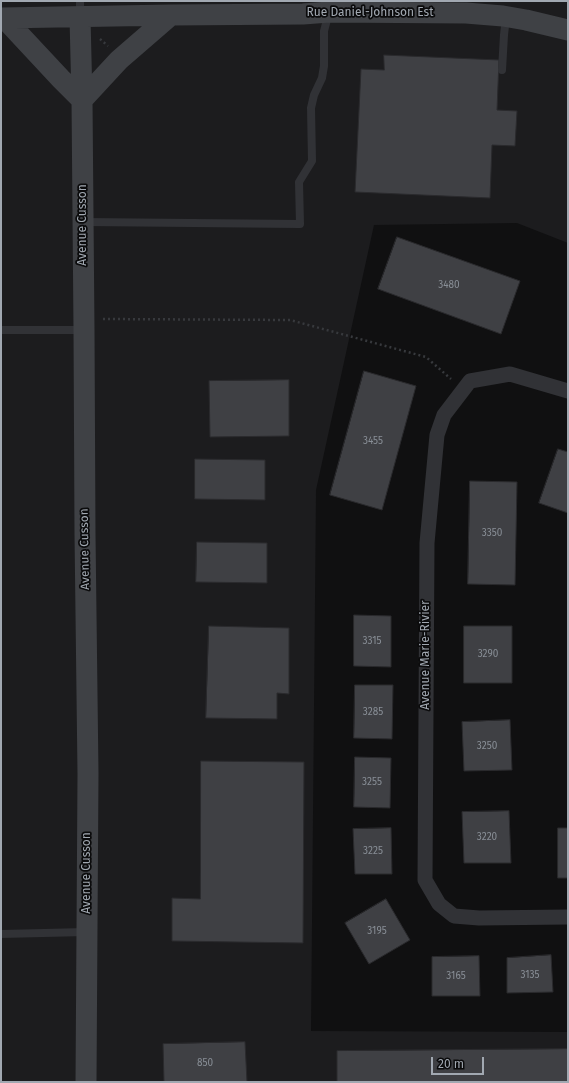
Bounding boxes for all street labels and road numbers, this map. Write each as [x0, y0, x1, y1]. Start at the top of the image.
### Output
street label: Rue Daniel-Johnson Est [306, 6, 434, 20]
street label: Avenue Cusson [76, 184, 90, 266]
street label: Avenue Cusson [77, 508, 93, 590]
street label: Avenue Marie-Rivier [419, 600, 433, 710]
street label: Avenue Cusson [80, 832, 94, 914]

